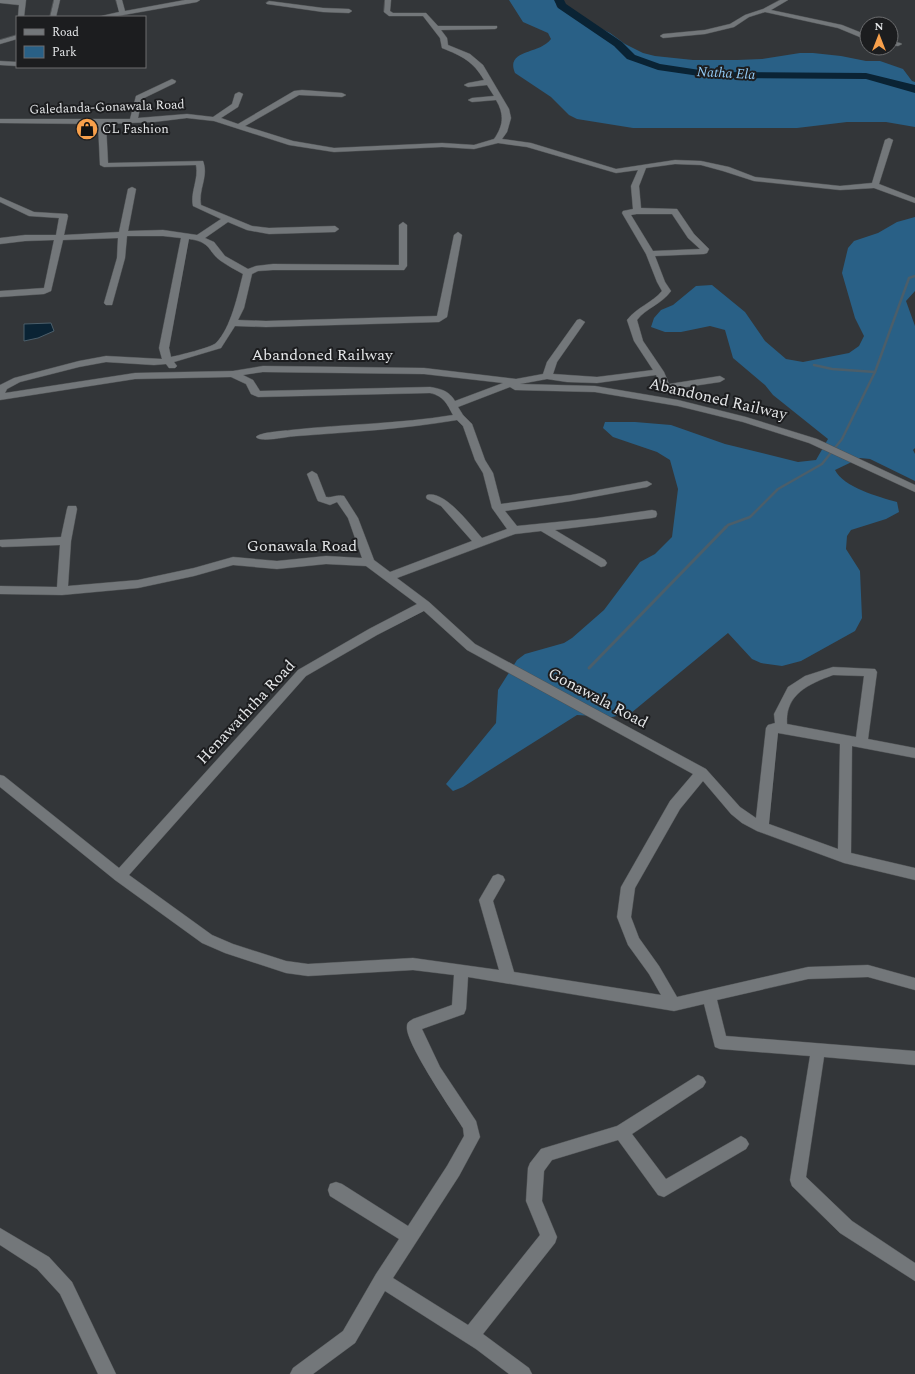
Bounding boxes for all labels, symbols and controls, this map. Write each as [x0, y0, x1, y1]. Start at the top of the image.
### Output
legend [16, 16, 146, 68]
north arrow [859, 16, 899, 56]
text: N [875, 18, 884, 35]
text: Road [52, 23, 79, 42]
text: Park [52, 43, 77, 62]
water label: Natha Ela [696, 61, 756, 85]
street label: Galedanda-Gonawala Road [29, 94, 185, 120]
shop icon: CL Fashion [74, 116, 100, 142]
place label: CL Fashion [102, 119, 169, 139]
street label: Abandoned Railway [251, 343, 394, 367]
street label: Abandoned Railway [647, 371, 791, 427]
street label: Gonawala Road [247, 534, 357, 558]
street label: Henawaththa Road [191, 654, 301, 770]
street label: Gonawala Road [544, 661, 652, 735]

